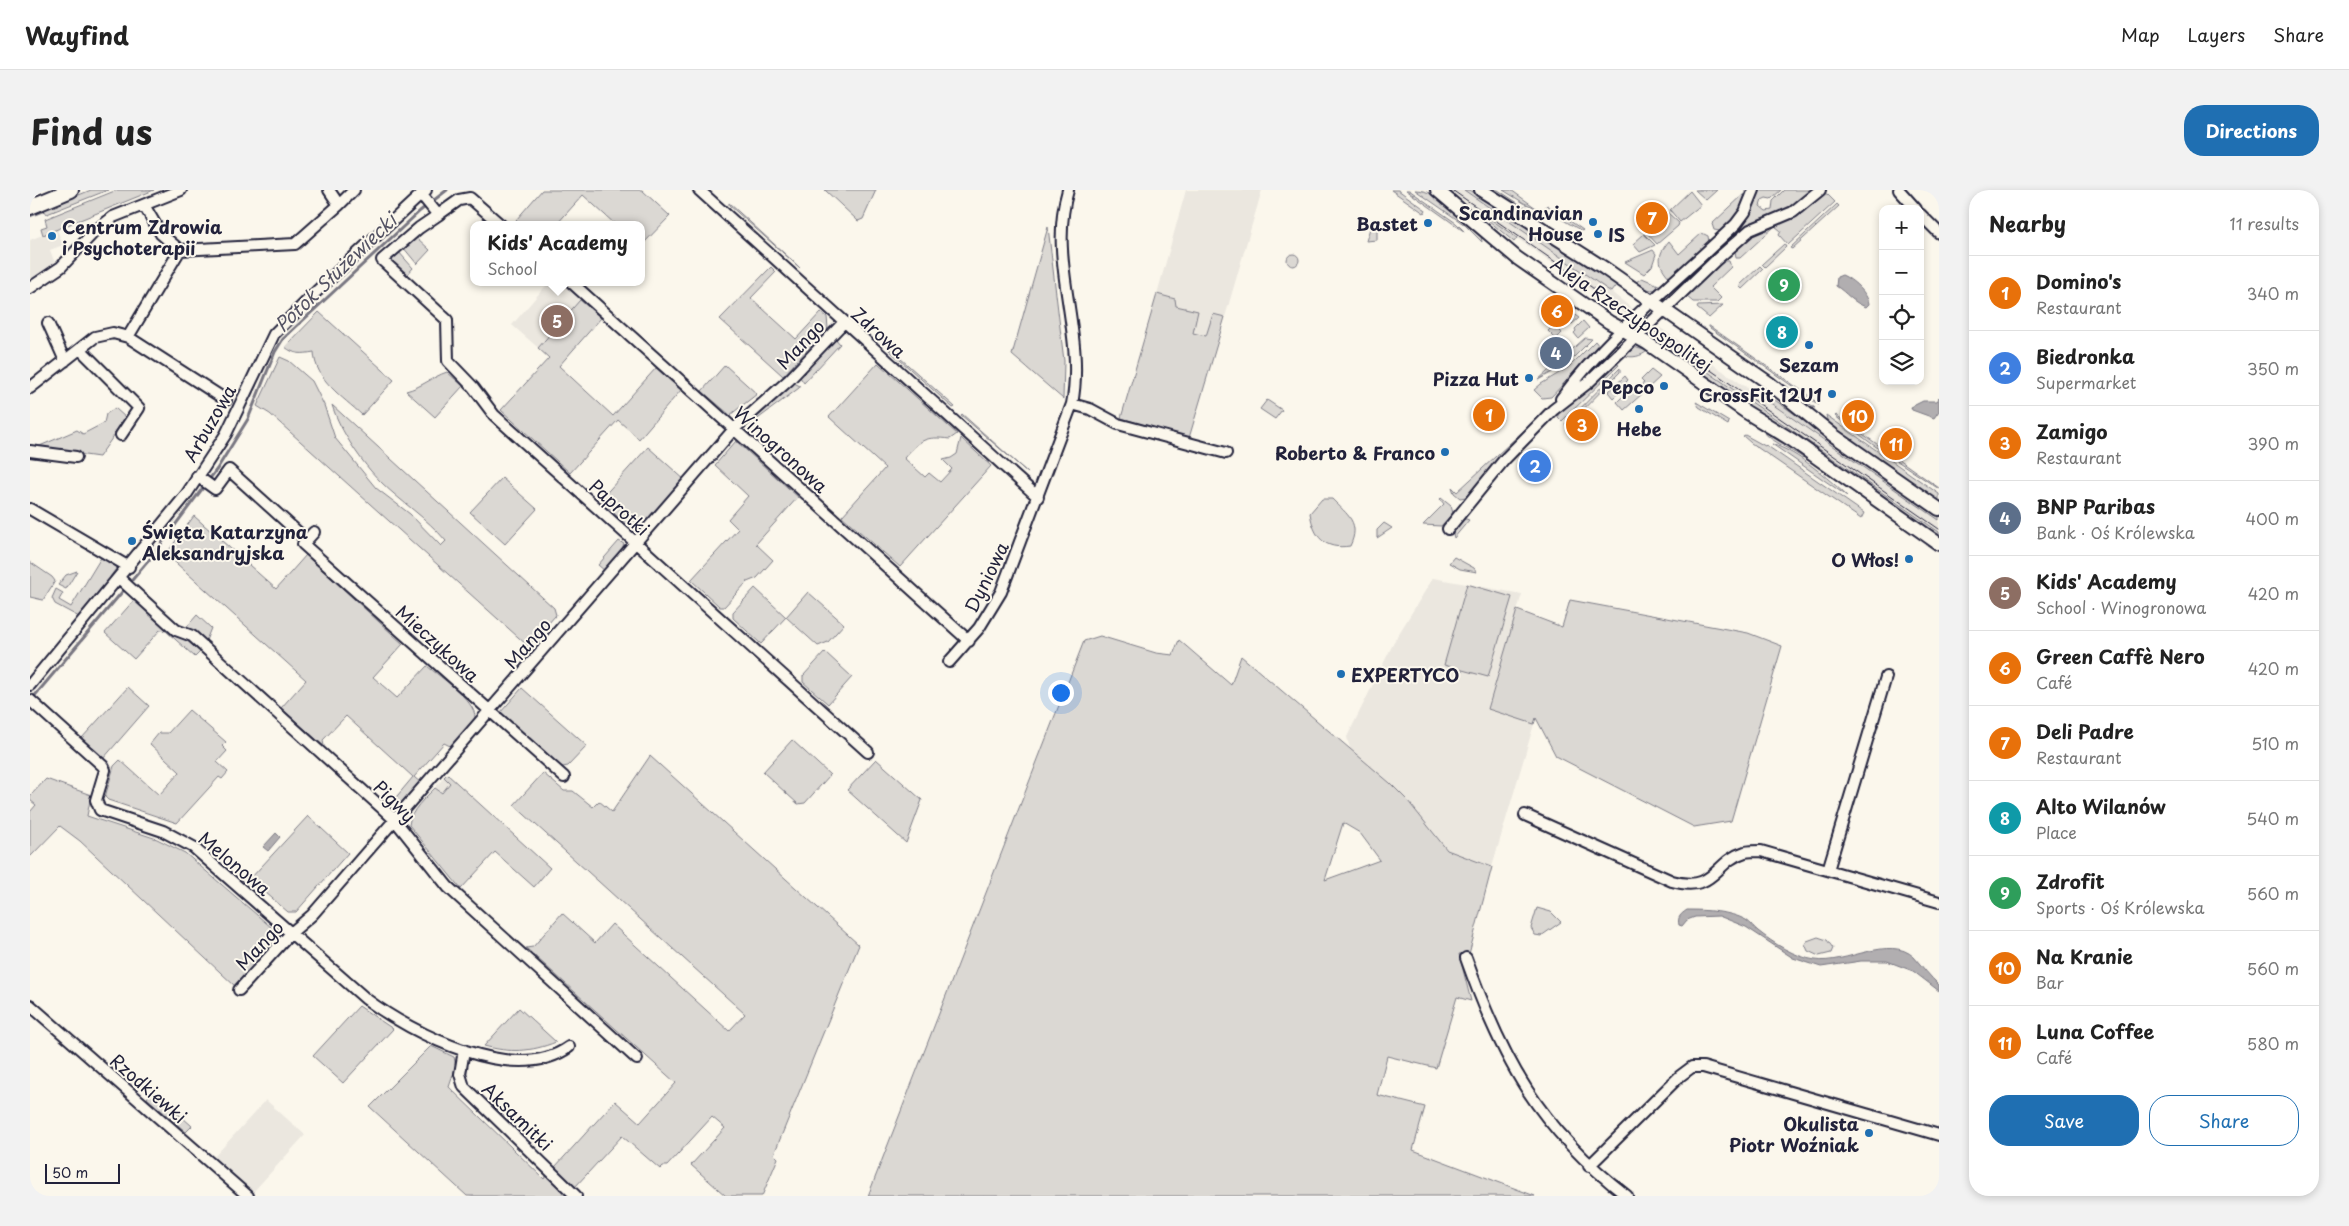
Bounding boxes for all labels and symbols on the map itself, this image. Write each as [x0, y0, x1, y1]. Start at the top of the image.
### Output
place label: Scandinavian House [1458, 199, 1583, 247]
pin: 7 [1636, 199, 1668, 237]
water label: Potok Służewiecki [268, 205, 404, 338]
place label: Bastet [1356, 210, 1418, 237]
place label: Centrum Zdrowia i Psychoterapii [62, 213, 223, 261]
marker: Scandinavian House [1587, 216, 1599, 228]
marker: Bastet [1422, 217, 1434, 229]
place label: IS [1608, 221, 1625, 248]
marker: IS [1592, 228, 1604, 240]
marker: Centrum Zdrowia i Psychoterapii [46, 230, 58, 242]
street label: Aleja Rzeczypospolitej [1546, 250, 1718, 378]
pin: 9 [1768, 266, 1800, 304]
pin: 6 [1541, 292, 1573, 330]
street label: Zdrowa [846, 300, 913, 364]
pin: 5 [541, 302, 573, 340]
street label: Mango [770, 313, 830, 375]
pin: 8 [1766, 313, 1798, 351]
pin: 4 [1540, 334, 1572, 372]
marker: Sezam [1803, 339, 1815, 351]
place label: Sezam [1779, 351, 1839, 378]
place label: Pizza Hut [1433, 365, 1519, 392]
marker: Pizza Hut [1523, 372, 1535, 384]
place label: Pepco [1601, 373, 1654, 400]
street label: Arbuzowa [176, 379, 242, 467]
marker: Pepco [1658, 380, 1670, 392]
place label: CrossFit 12U1 [1699, 381, 1822, 408]
marker: CrossFit 12U1 [1826, 388, 1838, 400]
pin: 1 [1473, 396, 1505, 434]
pin: 10 [1842, 397, 1874, 435]
street label: Winogronowa [728, 399, 835, 499]
marker: Hebe [1633, 403, 1645, 415]
pin: 3 [1566, 406, 1598, 444]
place label: Hebe [1616, 415, 1662, 442]
pin: 11 [1880, 425, 1912, 463]
place label: Roberto & Franco [1275, 439, 1435, 466]
marker: Roberto & Franco [1439, 446, 1451, 458]
pin: 2 [1519, 447, 1551, 485]
street label: Paprotki [584, 473, 656, 541]
place label: Święta Katarzyna Aleksandryjska [141, 518, 308, 566]
marker: Święta Katarzyna Aleksandryjska [126, 535, 138, 547]
street label: Dyniowa [957, 536, 1015, 617]
place label: O Włos! [1831, 546, 1899, 573]
marker: O Włos! [1903, 553, 1915, 565]
street label: Mieczykowa [390, 598, 486, 688]
street label: Mango [497, 612, 557, 674]
place label: EXPERTYCO [1351, 661, 1459, 688]
marker: EXPERTYCO [1335, 668, 1347, 680]
your location [1048, 680, 1074, 706]
street label: Pigwy [368, 774, 422, 828]
street label: Melonowa [193, 825, 278, 902]
street label: Mango [229, 914, 289, 976]
street label: Rzodkiewki [105, 1047, 193, 1129]
street label: Aksamitki [477, 1075, 559, 1157]
place label: Okulista Piotr Woźniak [1729, 1110, 1859, 1158]
marker: Okulista Piotr Woźniak [1863, 1127, 1875, 1139]
scale bar [45, 1161, 120, 1184]

